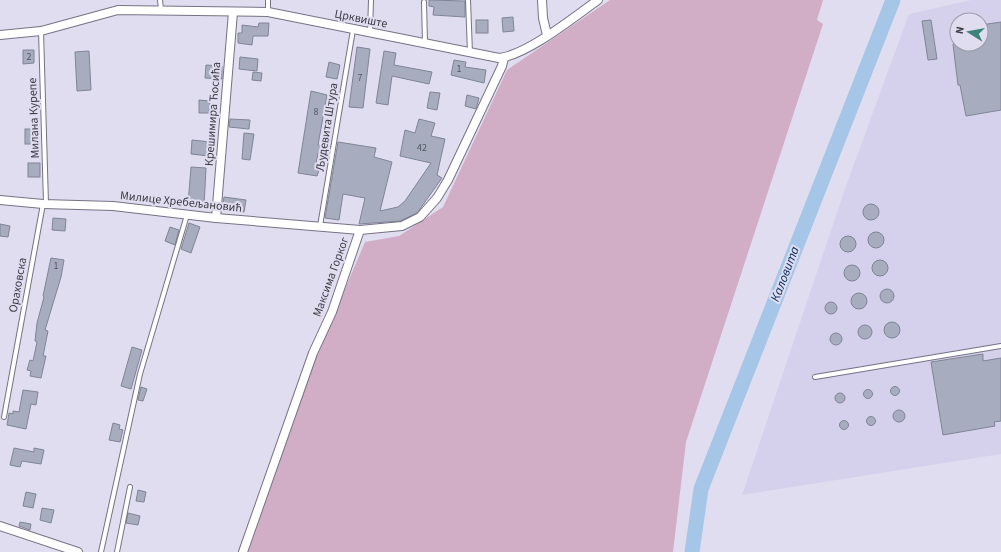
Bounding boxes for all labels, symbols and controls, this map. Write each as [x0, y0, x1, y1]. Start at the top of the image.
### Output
street label: Црквиште [333, 6, 389, 32]
north arrow [949, 12, 989, 52]
text: N [952, 25, 968, 35]
house number: 2 [27, 50, 32, 64]
street label: Крешимира Ћосића [201, 61, 225, 167]
house number: 1 [457, 62, 462, 76]
house number: 7 [358, 71, 363, 85]
street label: Милана Курепе [24, 77, 44, 159]
street label: Људевита Штура [312, 82, 342, 172]
house number: 8 [314, 105, 319, 119]
house number: 42 [417, 141, 427, 155]
street label: Милице Хребељановић [119, 187, 243, 217]
street label: Максима Горког [309, 235, 353, 319]
water label: Каловита [766, 244, 804, 304]
street label: Ораховска [5, 256, 31, 314]
house number: 1 [54, 259, 59, 273]

